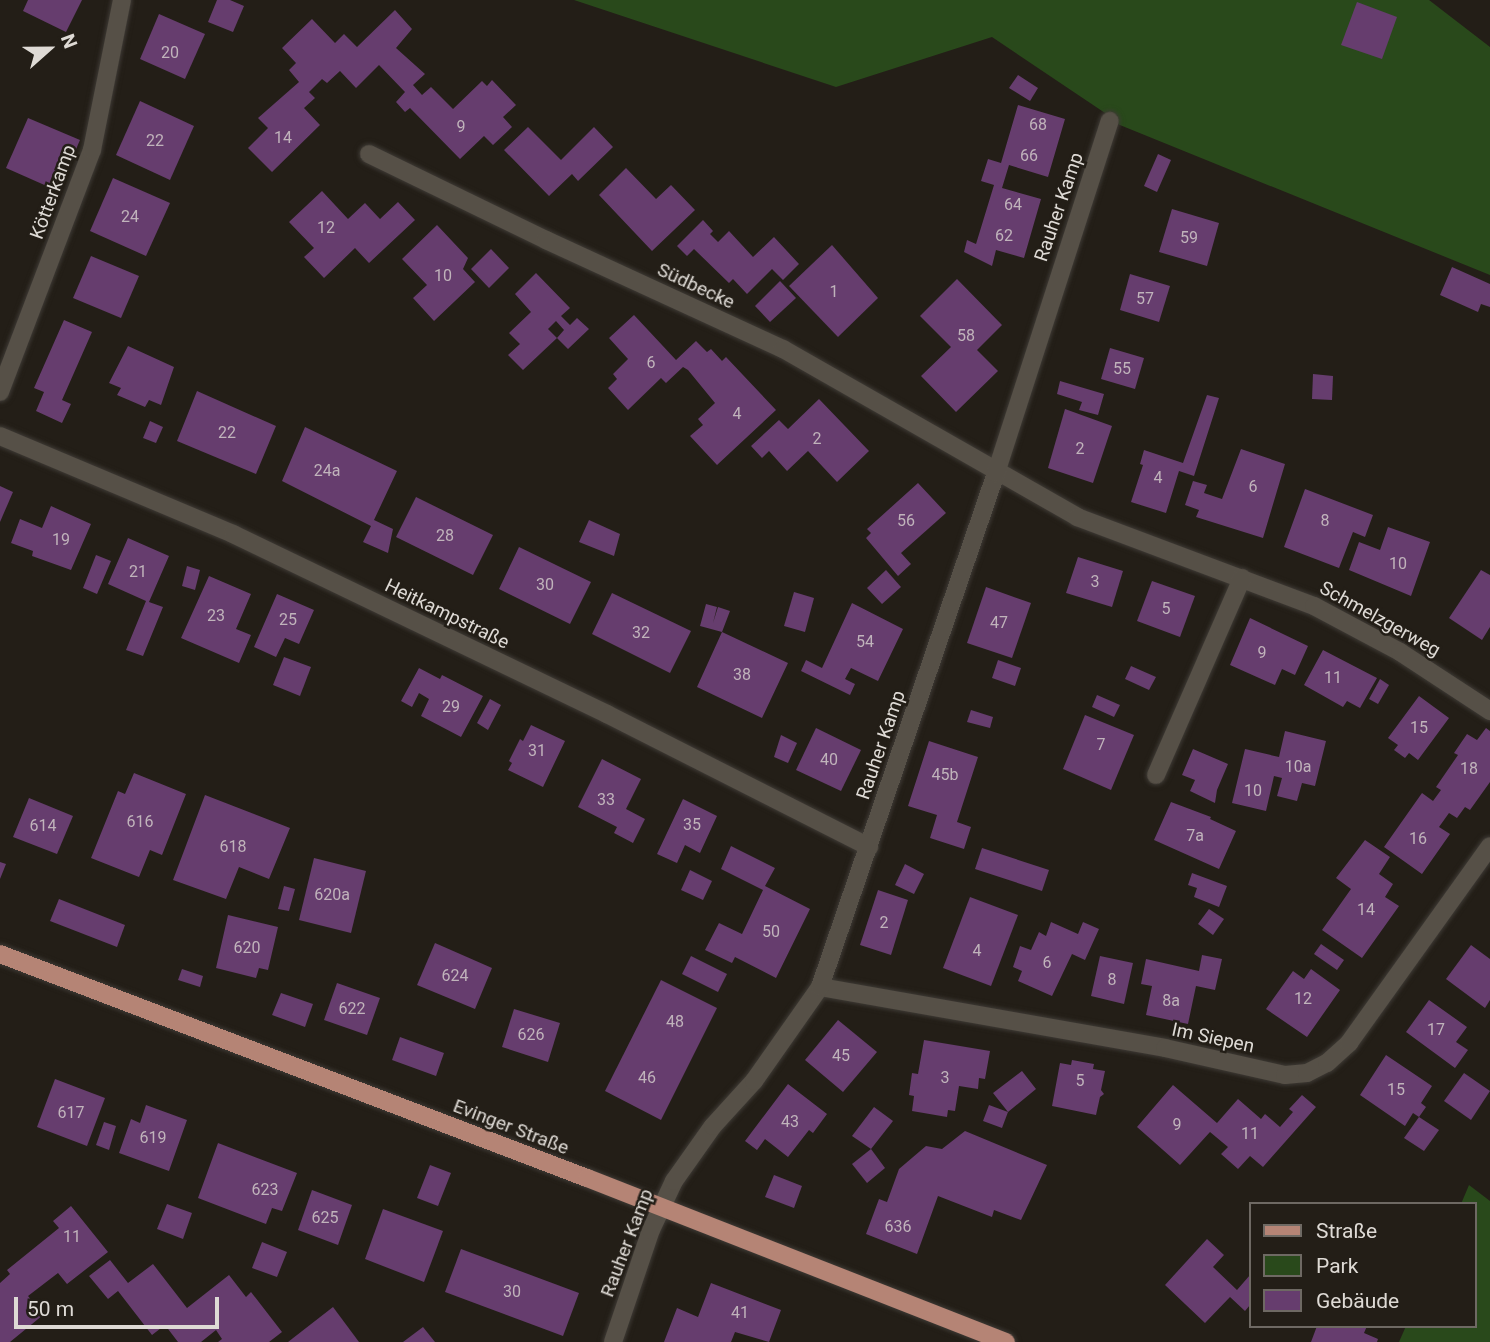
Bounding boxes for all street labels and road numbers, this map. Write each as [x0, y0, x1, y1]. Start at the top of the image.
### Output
street label: Kötterkamp [25, 142, 81, 242]
street label: Rauher Kamp [1030, 149, 1088, 265]
street label: Südbecke [654, 258, 738, 314]
street label: Heitkampstraße [381, 574, 513, 654]
street label: Schmelzgerweg [1316, 576, 1444, 662]
street label: Rauher Kamp [852, 687, 910, 803]
street label: Im Siepen [1170, 1018, 1256, 1058]
street label: Evinger Straße [450, 1094, 572, 1160]
street label: Rauher Kamp [596, 1186, 658, 1300]

